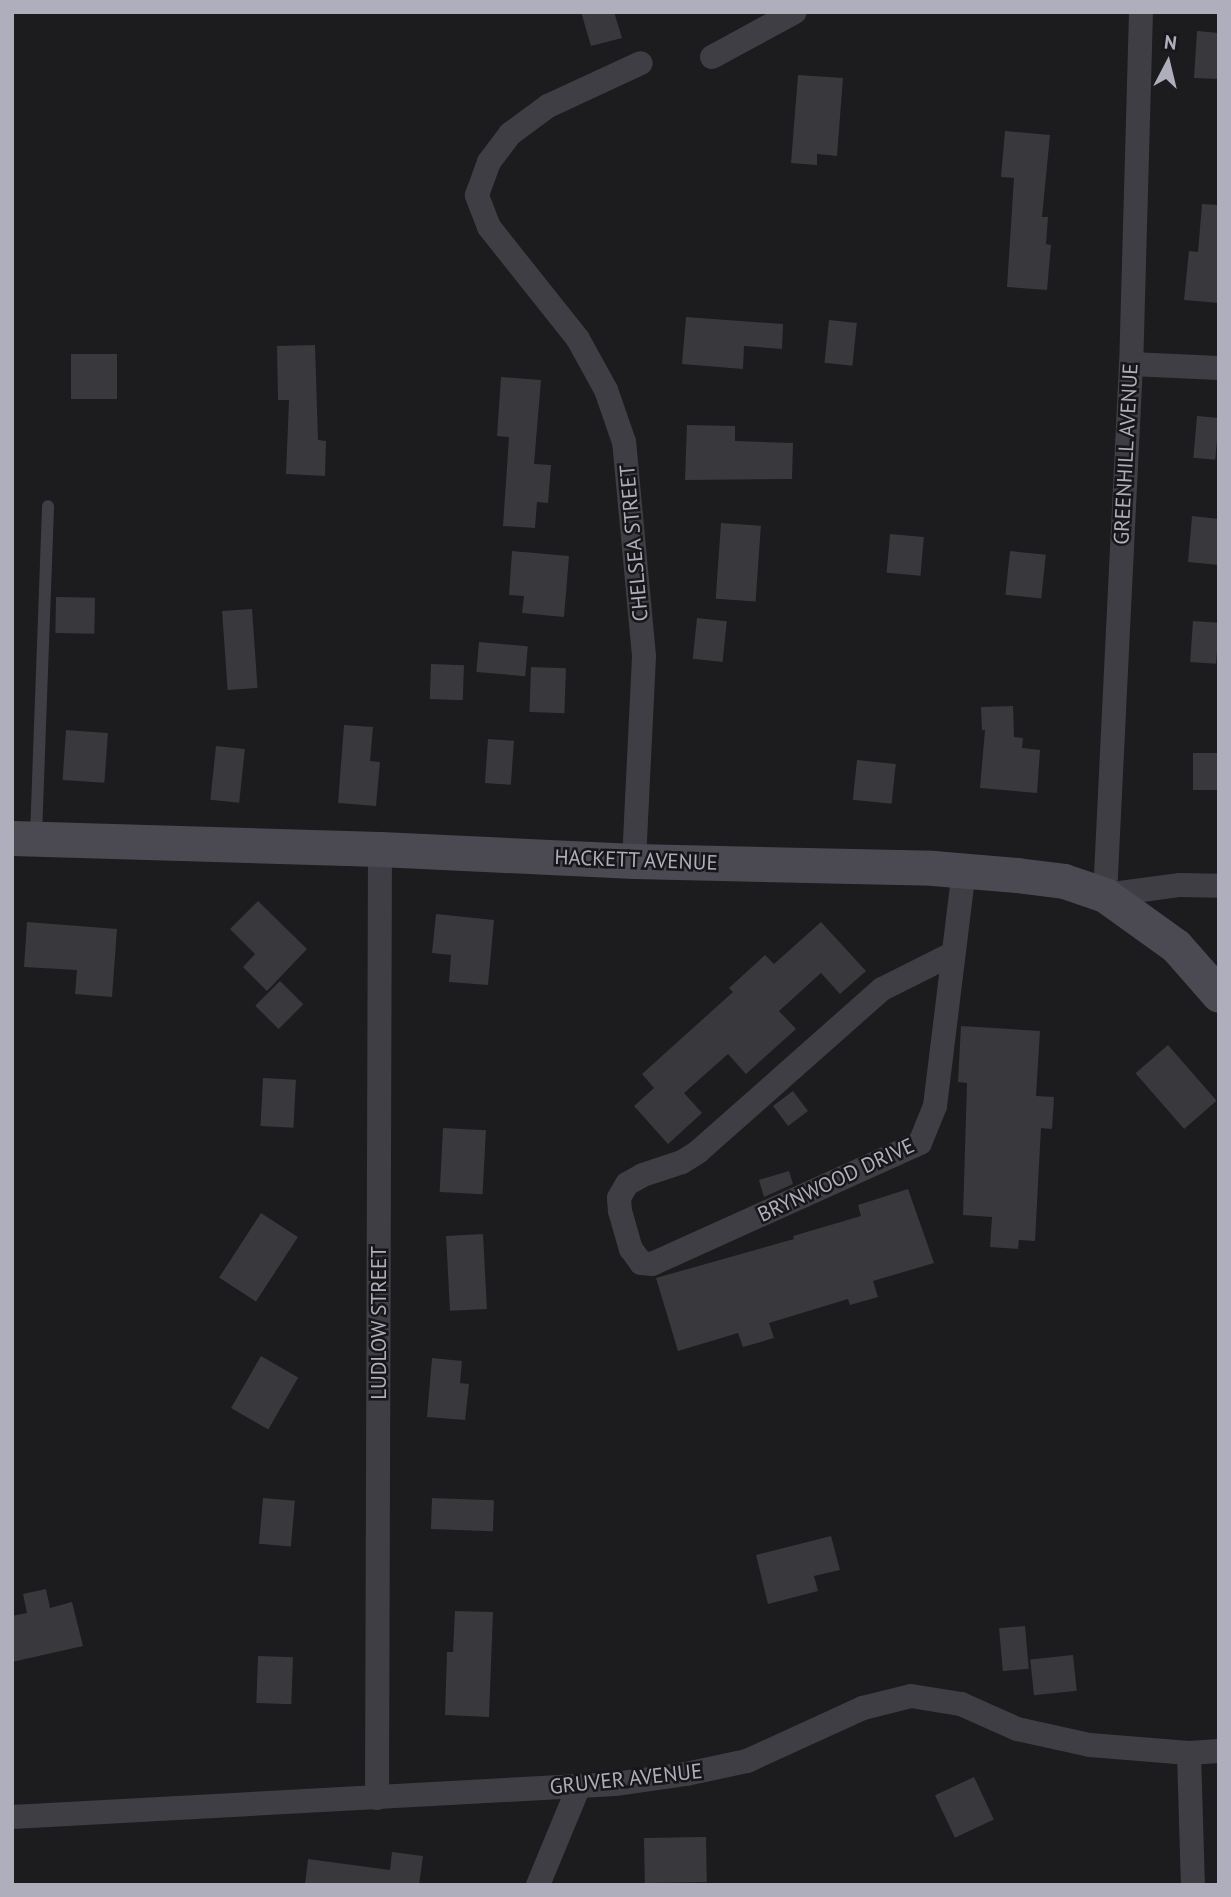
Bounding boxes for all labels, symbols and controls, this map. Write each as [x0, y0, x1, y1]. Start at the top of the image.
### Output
north arrow [1133, 28, 1203, 98]
text: N [1163, 29, 1178, 55]
street label: GREENHILL AVENUE [1109, 362, 1143, 546]
street label: CHELSEA STREET [615, 463, 653, 623]
street label: HACKETT AVENUE [553, 845, 719, 875]
street label: BRYNWOOD DRIVE [754, 1133, 918, 1227]
street label: LUDLOW STREET [366, 1246, 392, 1400]
street label: GRUVER AVENUE [548, 1758, 704, 1800]

